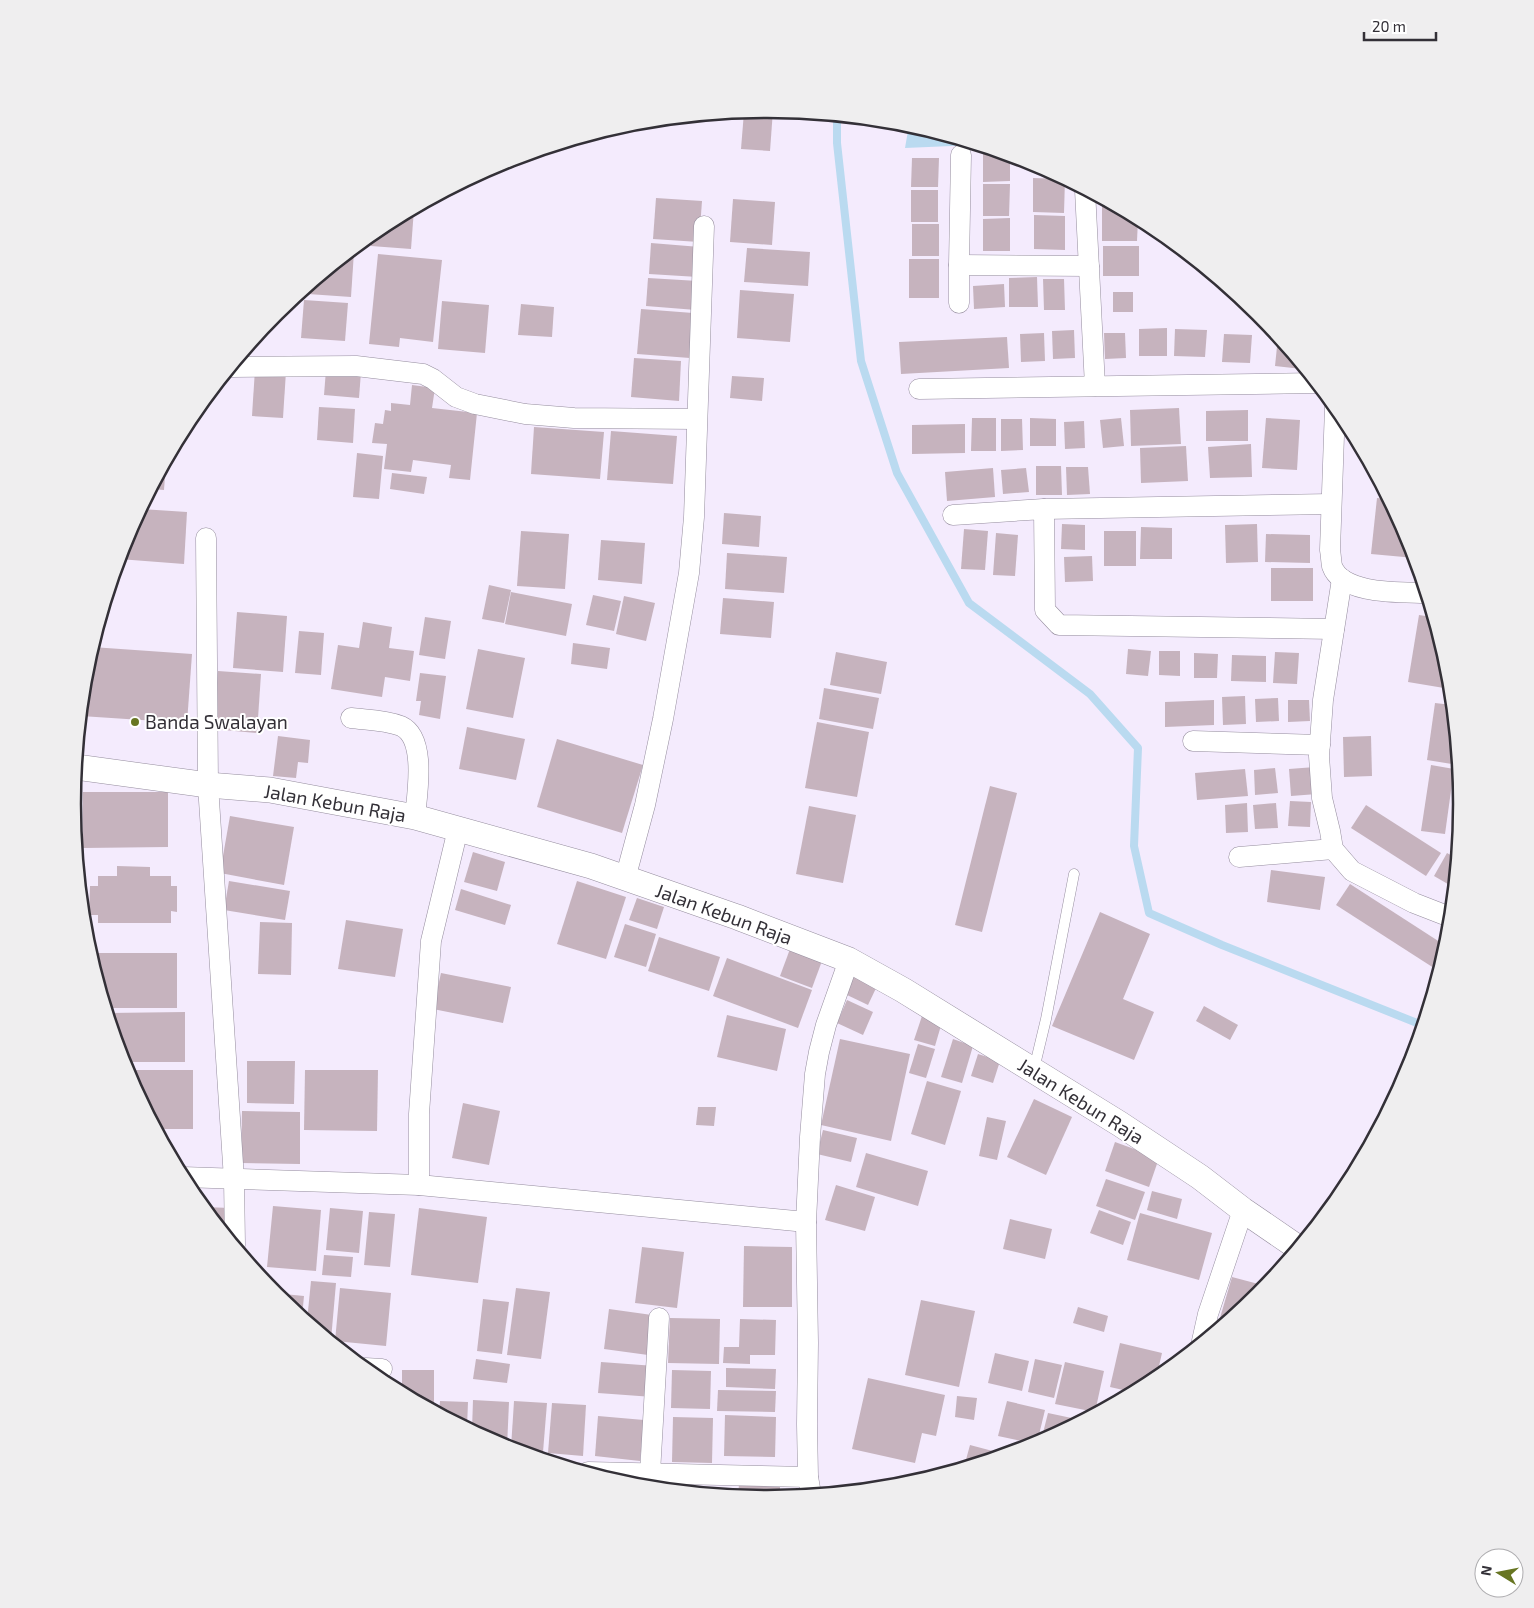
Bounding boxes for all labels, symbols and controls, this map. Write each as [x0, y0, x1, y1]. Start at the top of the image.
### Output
scale bar [1364, 10, 1436, 42]
text: 20 m [1372, 17, 1406, 35]
place label: Banda Swalayan [145, 710, 288, 733]
marker: Banda Swalayan [129, 716, 141, 728]
street label: Jalan Kebun Raja [262, 779, 408, 826]
street label: Jalan Kebun Raja [653, 878, 796, 949]
street label: Jalan Kebun Raja [1014, 1053, 1148, 1148]
north arrow [1474, 1548, 1524, 1598]
text: N [1476, 1564, 1495, 1577]

